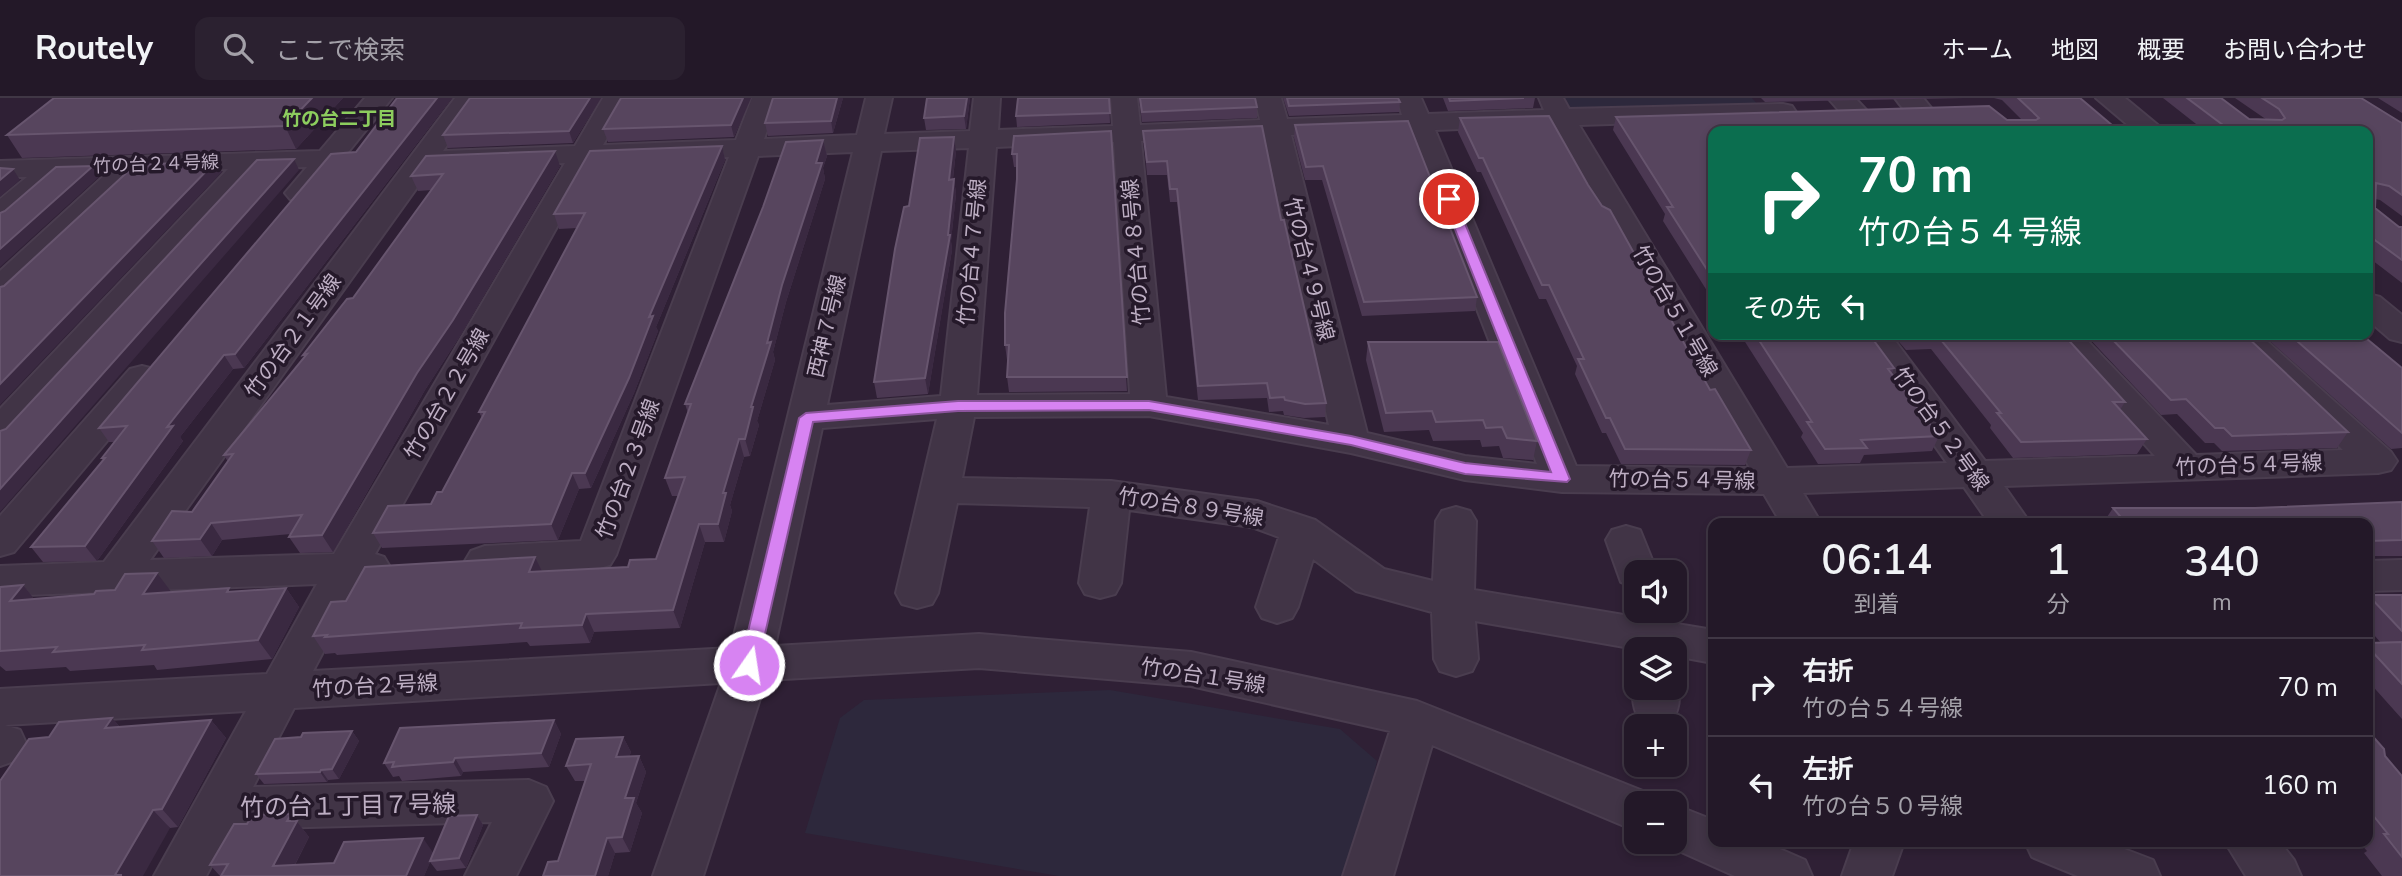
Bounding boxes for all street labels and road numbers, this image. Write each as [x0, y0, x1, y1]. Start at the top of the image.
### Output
street label: 竹の台２４号線 [93, 150, 219, 178]
street label: 竹の台４７号線 [952, 178, 992, 326]
street label: 竹の台４８号線 [1116, 178, 1156, 326]
street label: 竹の台４９号線 [1278, 194, 1340, 344]
street label: 竹の台５１号線 [1626, 240, 1724, 382]
street label: 竹の台２１号線 [238, 268, 348, 404]
street label: 西神７号線 [802, 272, 852, 380]
street label: 竹の台２２号線 [398, 323, 496, 465]
street label: 竹の台５２号線 [1886, 361, 1996, 497]
street label: 竹の台２３号線 [590, 395, 666, 543]
street label: 竹の台５４号線 [2175, 448, 2323, 482]
street label: 竹の台５４号線 [1608, 465, 1756, 495]
street label: 竹の台８９号線 [1116, 482, 1266, 532]
street label: 竹の台１号線 [1139, 652, 1267, 700]
street label: 竹の台２号線 [311, 669, 439, 703]
street label: 竹の台１丁目７号線 [240, 788, 456, 824]

